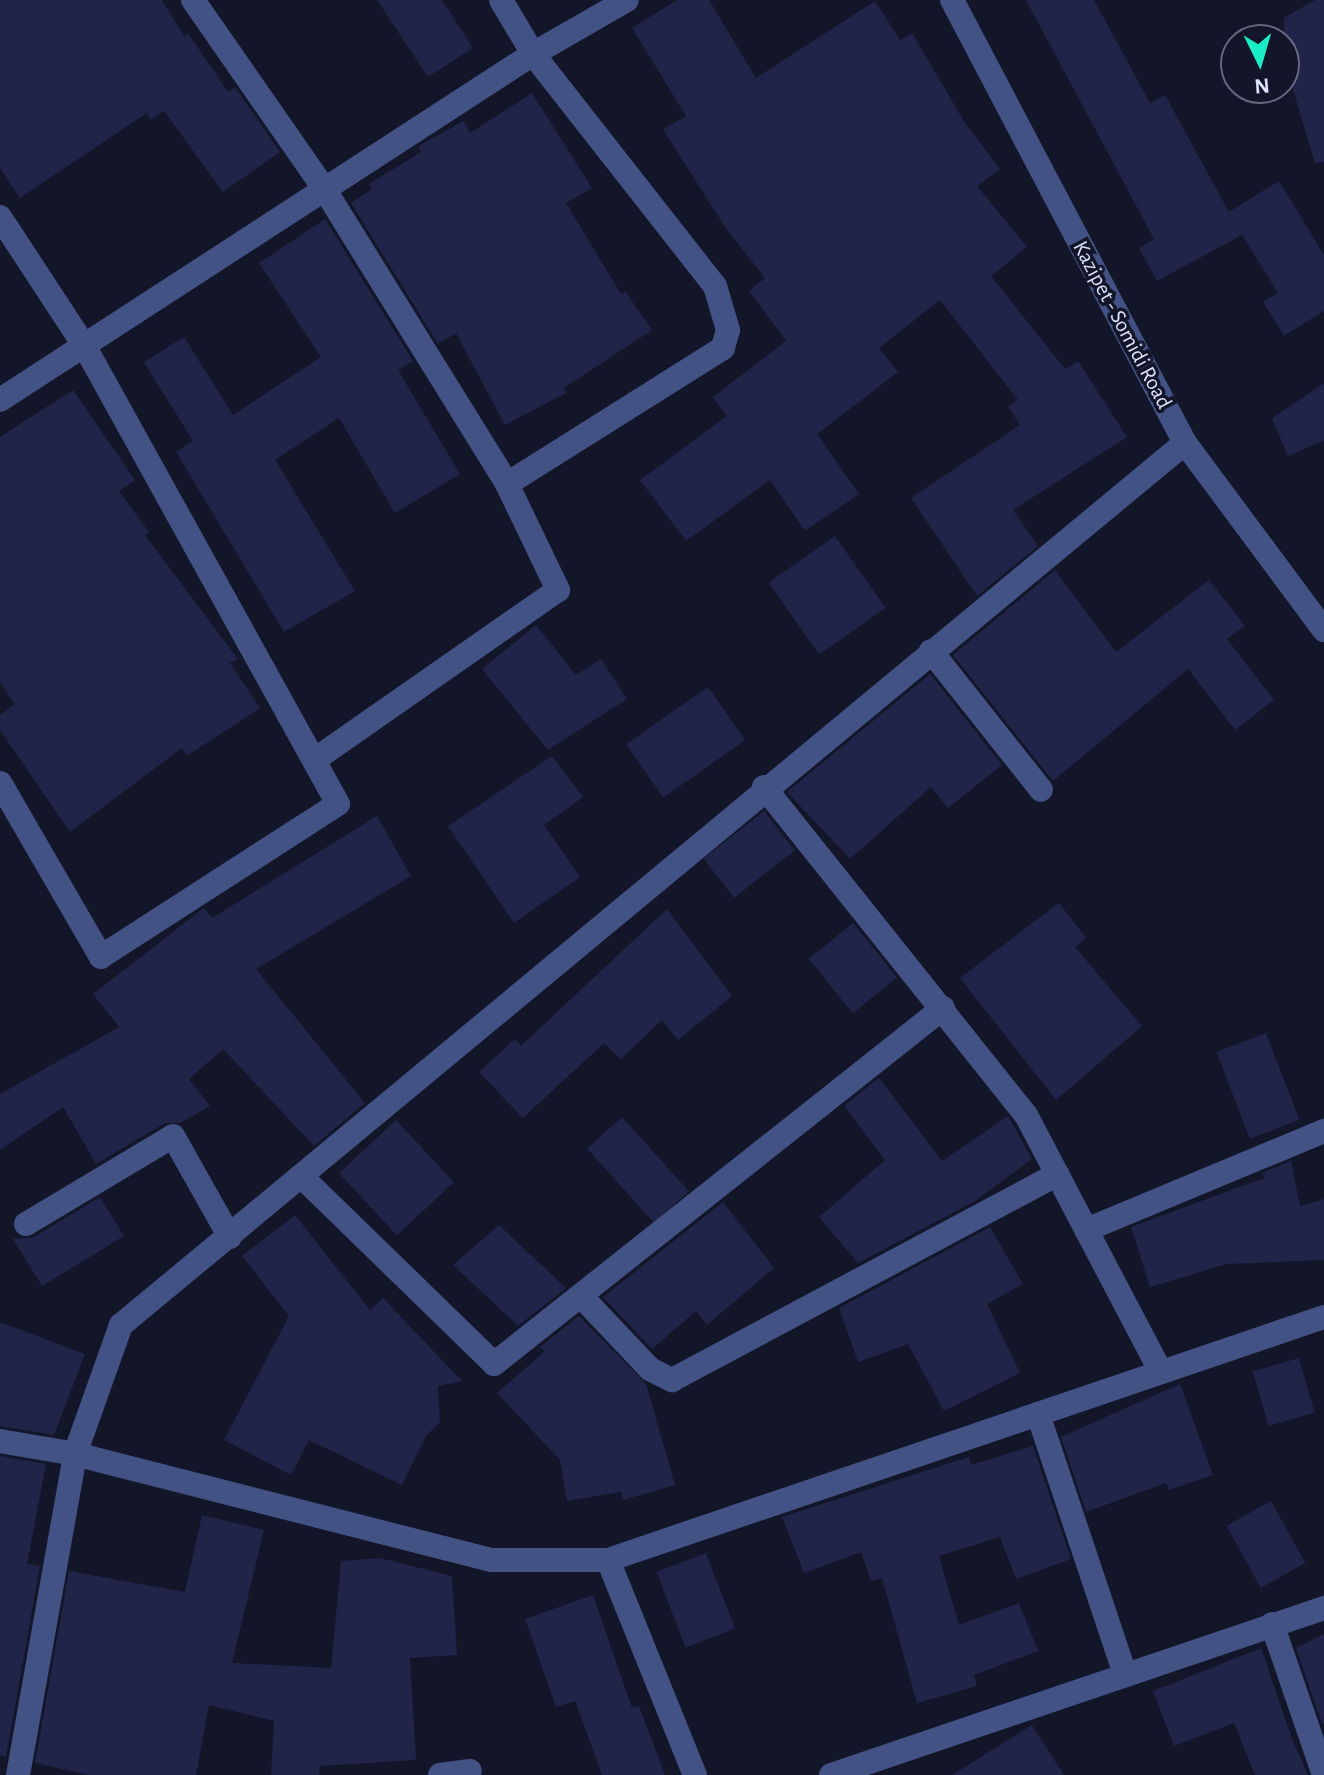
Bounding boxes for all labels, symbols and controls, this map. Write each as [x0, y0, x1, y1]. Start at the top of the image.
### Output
north arrow [1220, 24, 1300, 104]
text: N [1253, 74, 1271, 98]
street label: Kazipet - Somidi Road [1067, 237, 1177, 413]

